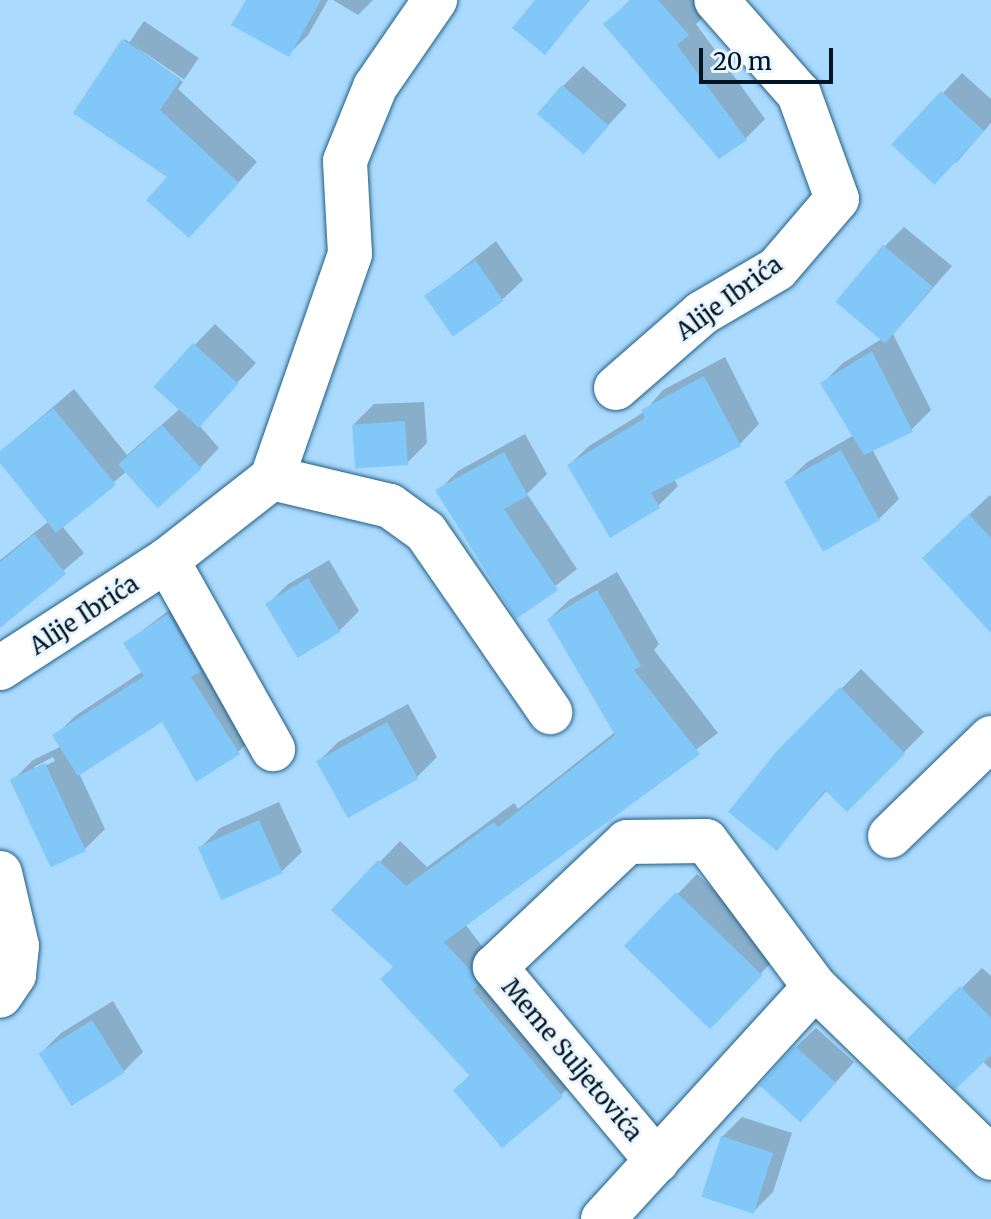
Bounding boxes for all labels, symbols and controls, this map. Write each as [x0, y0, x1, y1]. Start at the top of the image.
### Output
scale bar [703, 32, 837, 82]
text: 20 m [713, 46, 772, 77]
street label: Alije Ibrića [670, 250, 788, 346]
street label: Alije Ibrića [24, 569, 144, 661]
street label: Meme Suljetovića [496, 973, 648, 1147]

